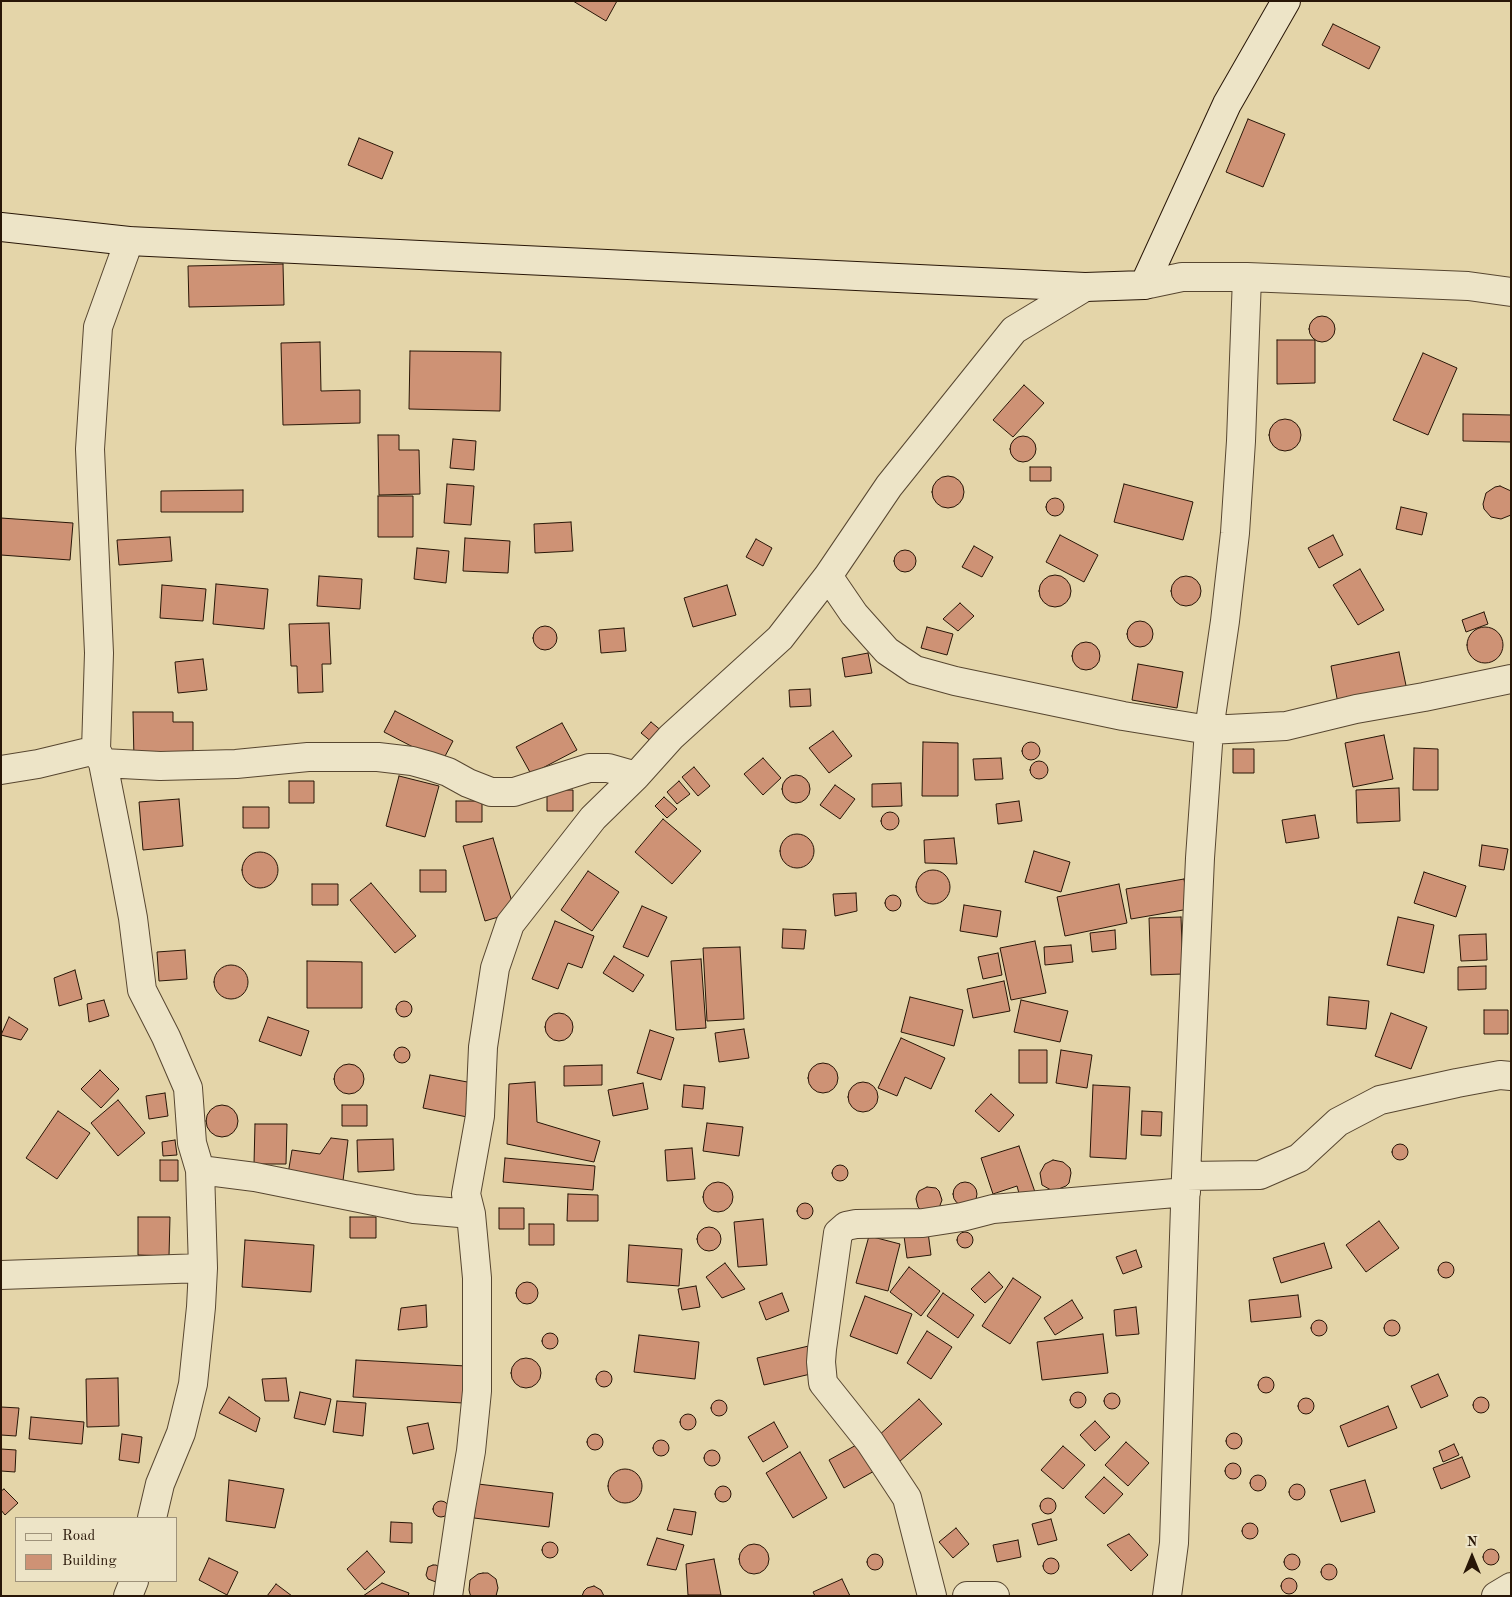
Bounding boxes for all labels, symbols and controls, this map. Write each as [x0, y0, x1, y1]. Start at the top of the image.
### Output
legend [15, 1517, 178, 1582]
text: Road [62, 1529, 95, 1544]
north arrow [1447, 1532, 1497, 1582]
text: N [1467, 1535, 1477, 1549]
text: Building [62, 1554, 117, 1569]

